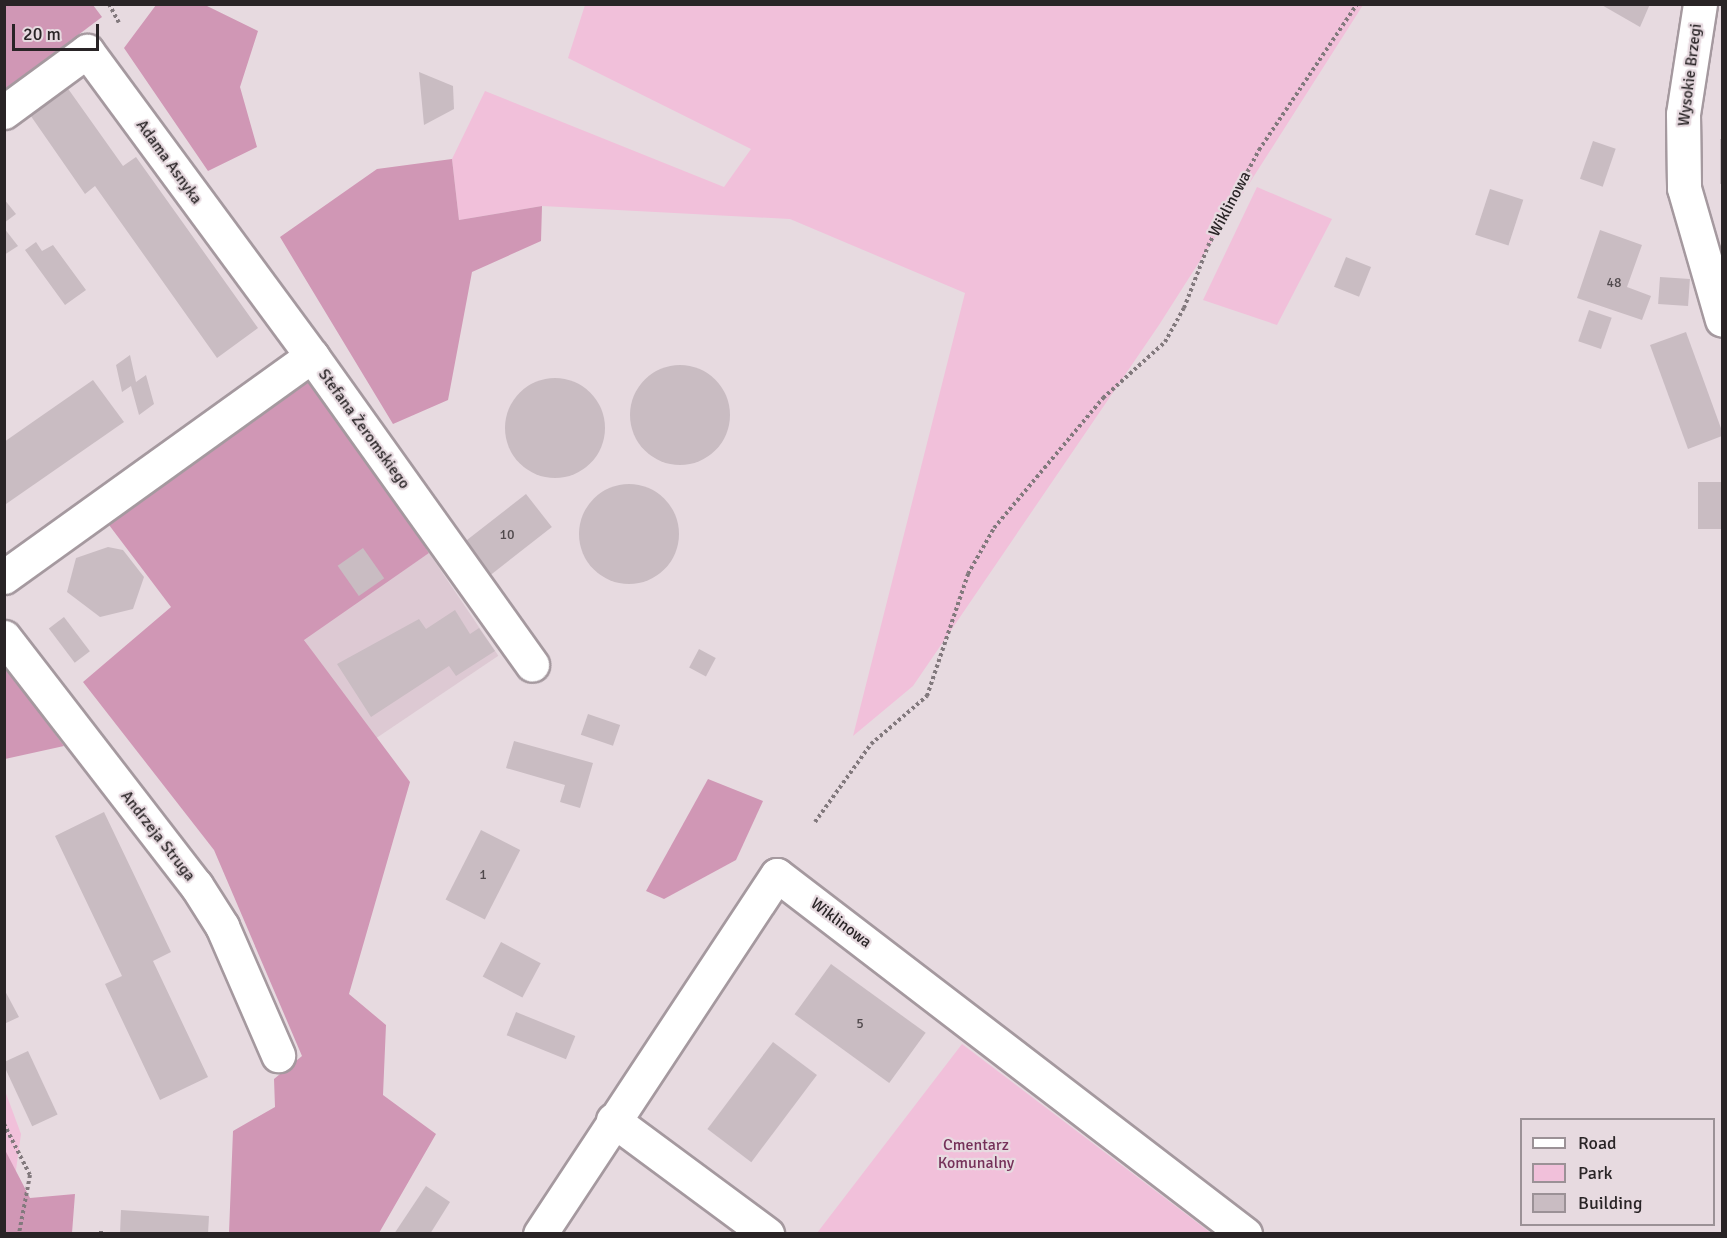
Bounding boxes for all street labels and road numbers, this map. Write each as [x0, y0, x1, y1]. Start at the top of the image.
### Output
street label: Wysokie Brzegi [1674, 23, 1706, 127]
street label: Adama Asnyka [132, 116, 206, 208]
street label: Wiklinowa [1205, 168, 1255, 240]
street label: Stefana Żeromskiego [314, 365, 414, 493]
street label: Andrzeja Struga [117, 787, 199, 885]
street label: Wiklinowa [807, 894, 875, 952]

